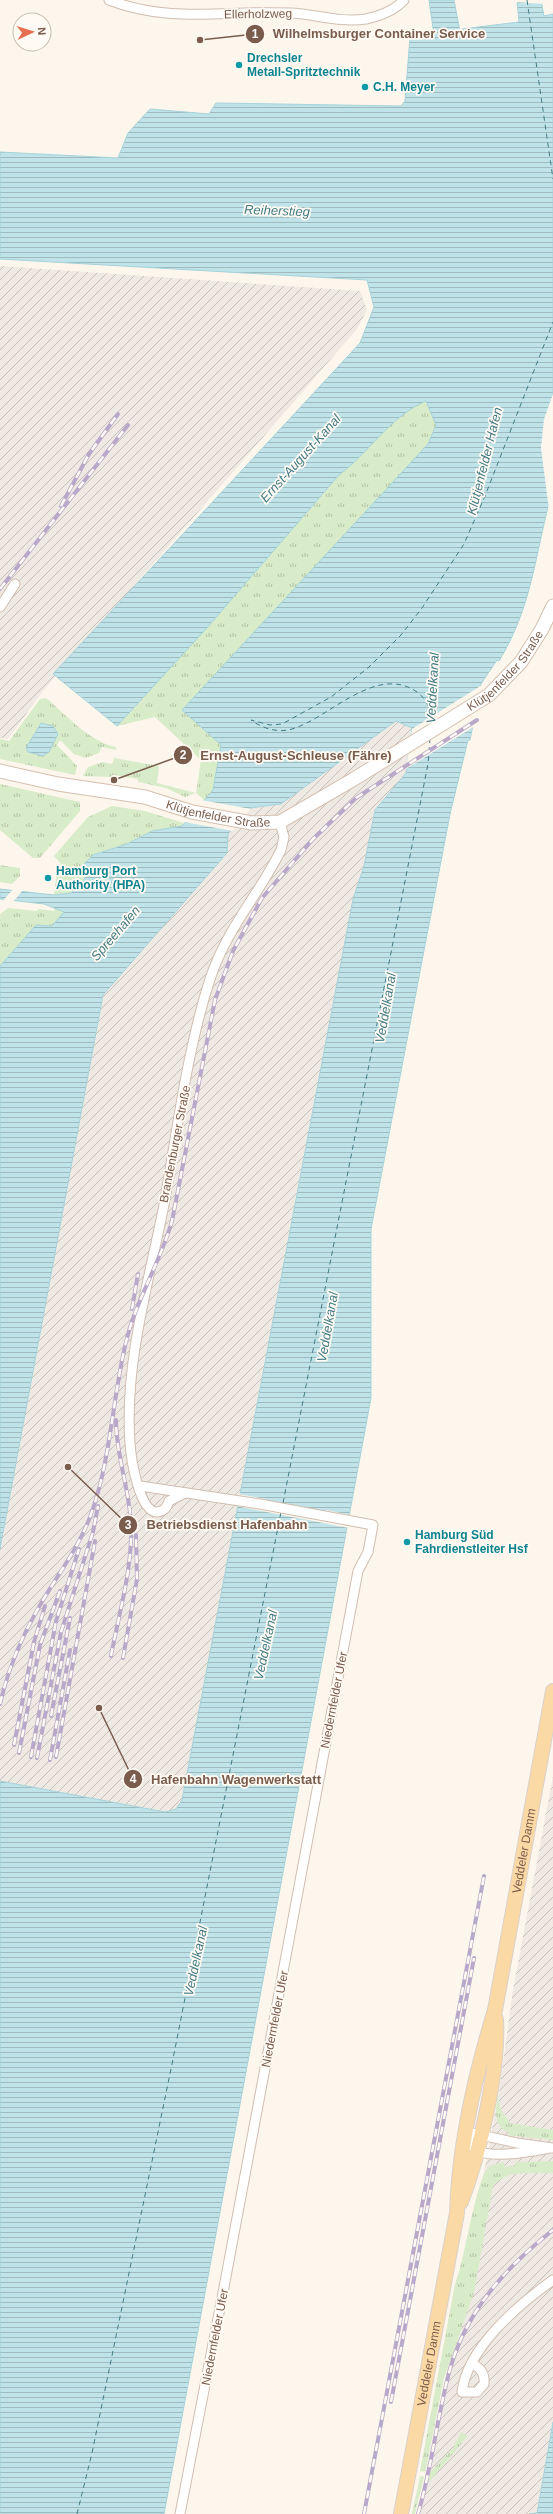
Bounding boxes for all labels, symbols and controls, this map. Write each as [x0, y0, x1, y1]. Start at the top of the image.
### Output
street label: Ellerholzweg [224, 6, 292, 22]
north arrow [12, 12, 52, 52]
callout: Wilhelmsburger Container Service [245, 21, 494, 46]
text: Wilhelmsburger Container Service [273, 26, 485, 41]
text: N [36, 27, 48, 36]
text: 1 [252, 27, 259, 41]
place label: Drechsler Metall-Spritztechnik [247, 51, 361, 79]
marker: Drechsler Metall-Spritztechnik [234, 60, 244, 70]
place label: C.H. Meyer [373, 80, 435, 94]
marker: C.H. Meyer [360, 82, 370, 92]
water label: Reiherstieg [244, 202, 311, 219]
water label: Klütjenfelder Hafen [464, 406, 505, 517]
water label: Ernst-August-Kanal [257, 411, 344, 505]
street label: Klütjenfelder Straße [465, 628, 546, 714]
water label: Veddelkanal [423, 651, 442, 724]
callout: Ernst-August-Schleuse (Fähre) [173, 743, 400, 768]
text: 2 [180, 748, 187, 762]
text: Ernst-August-Schleuse (Fähre) [200, 748, 392, 763]
street label: Klütjenfelder Straße [164, 797, 271, 830]
place label: Hamburg Port Authority (HPA) [56, 864, 145, 892]
marker: Hamburg Port Authority (HPA) [43, 873, 53, 883]
water label: Spreehafen [88, 903, 143, 964]
water label: Veddelkanal [372, 971, 399, 1044]
street label: Brandenburger Straße [157, 1084, 193, 1204]
water label: Veddelkanal [314, 1290, 341, 1363]
callout: Betriebsdienst Hafenbahn [118, 1512, 315, 1537]
text: Betriebsdienst Hafenbahn [146, 1517, 308, 1532]
text: 3 [125, 1518, 132, 1532]
place label: Hamburg Süd Fahrdienstleiter Hsf [415, 1528, 529, 1556]
marker: Hamburg Süd Fahrdienstleiter Hsf [402, 1537, 412, 1547]
water label: Veddelkanal [251, 1608, 280, 1681]
street label: Niedernfelder Ufer [318, 1651, 350, 1749]
callout: Hafenbahn Wagenwerkstatt [123, 1766, 329, 1791]
text: 4 [130, 1772, 137, 1786]
text: Hafenbahn Wagenwerkstatt [151, 1772, 322, 1787]
street label: Veddeler Damm [509, 1807, 539, 1895]
water label: Veddelkanal [181, 1924, 210, 1997]
street label: Niedernfelder Ufer [259, 1970, 291, 2068]
street label: Niedernfelder Ufer [199, 2288, 231, 2386]
street label: Veddeler Damm [414, 2320, 444, 2407]

